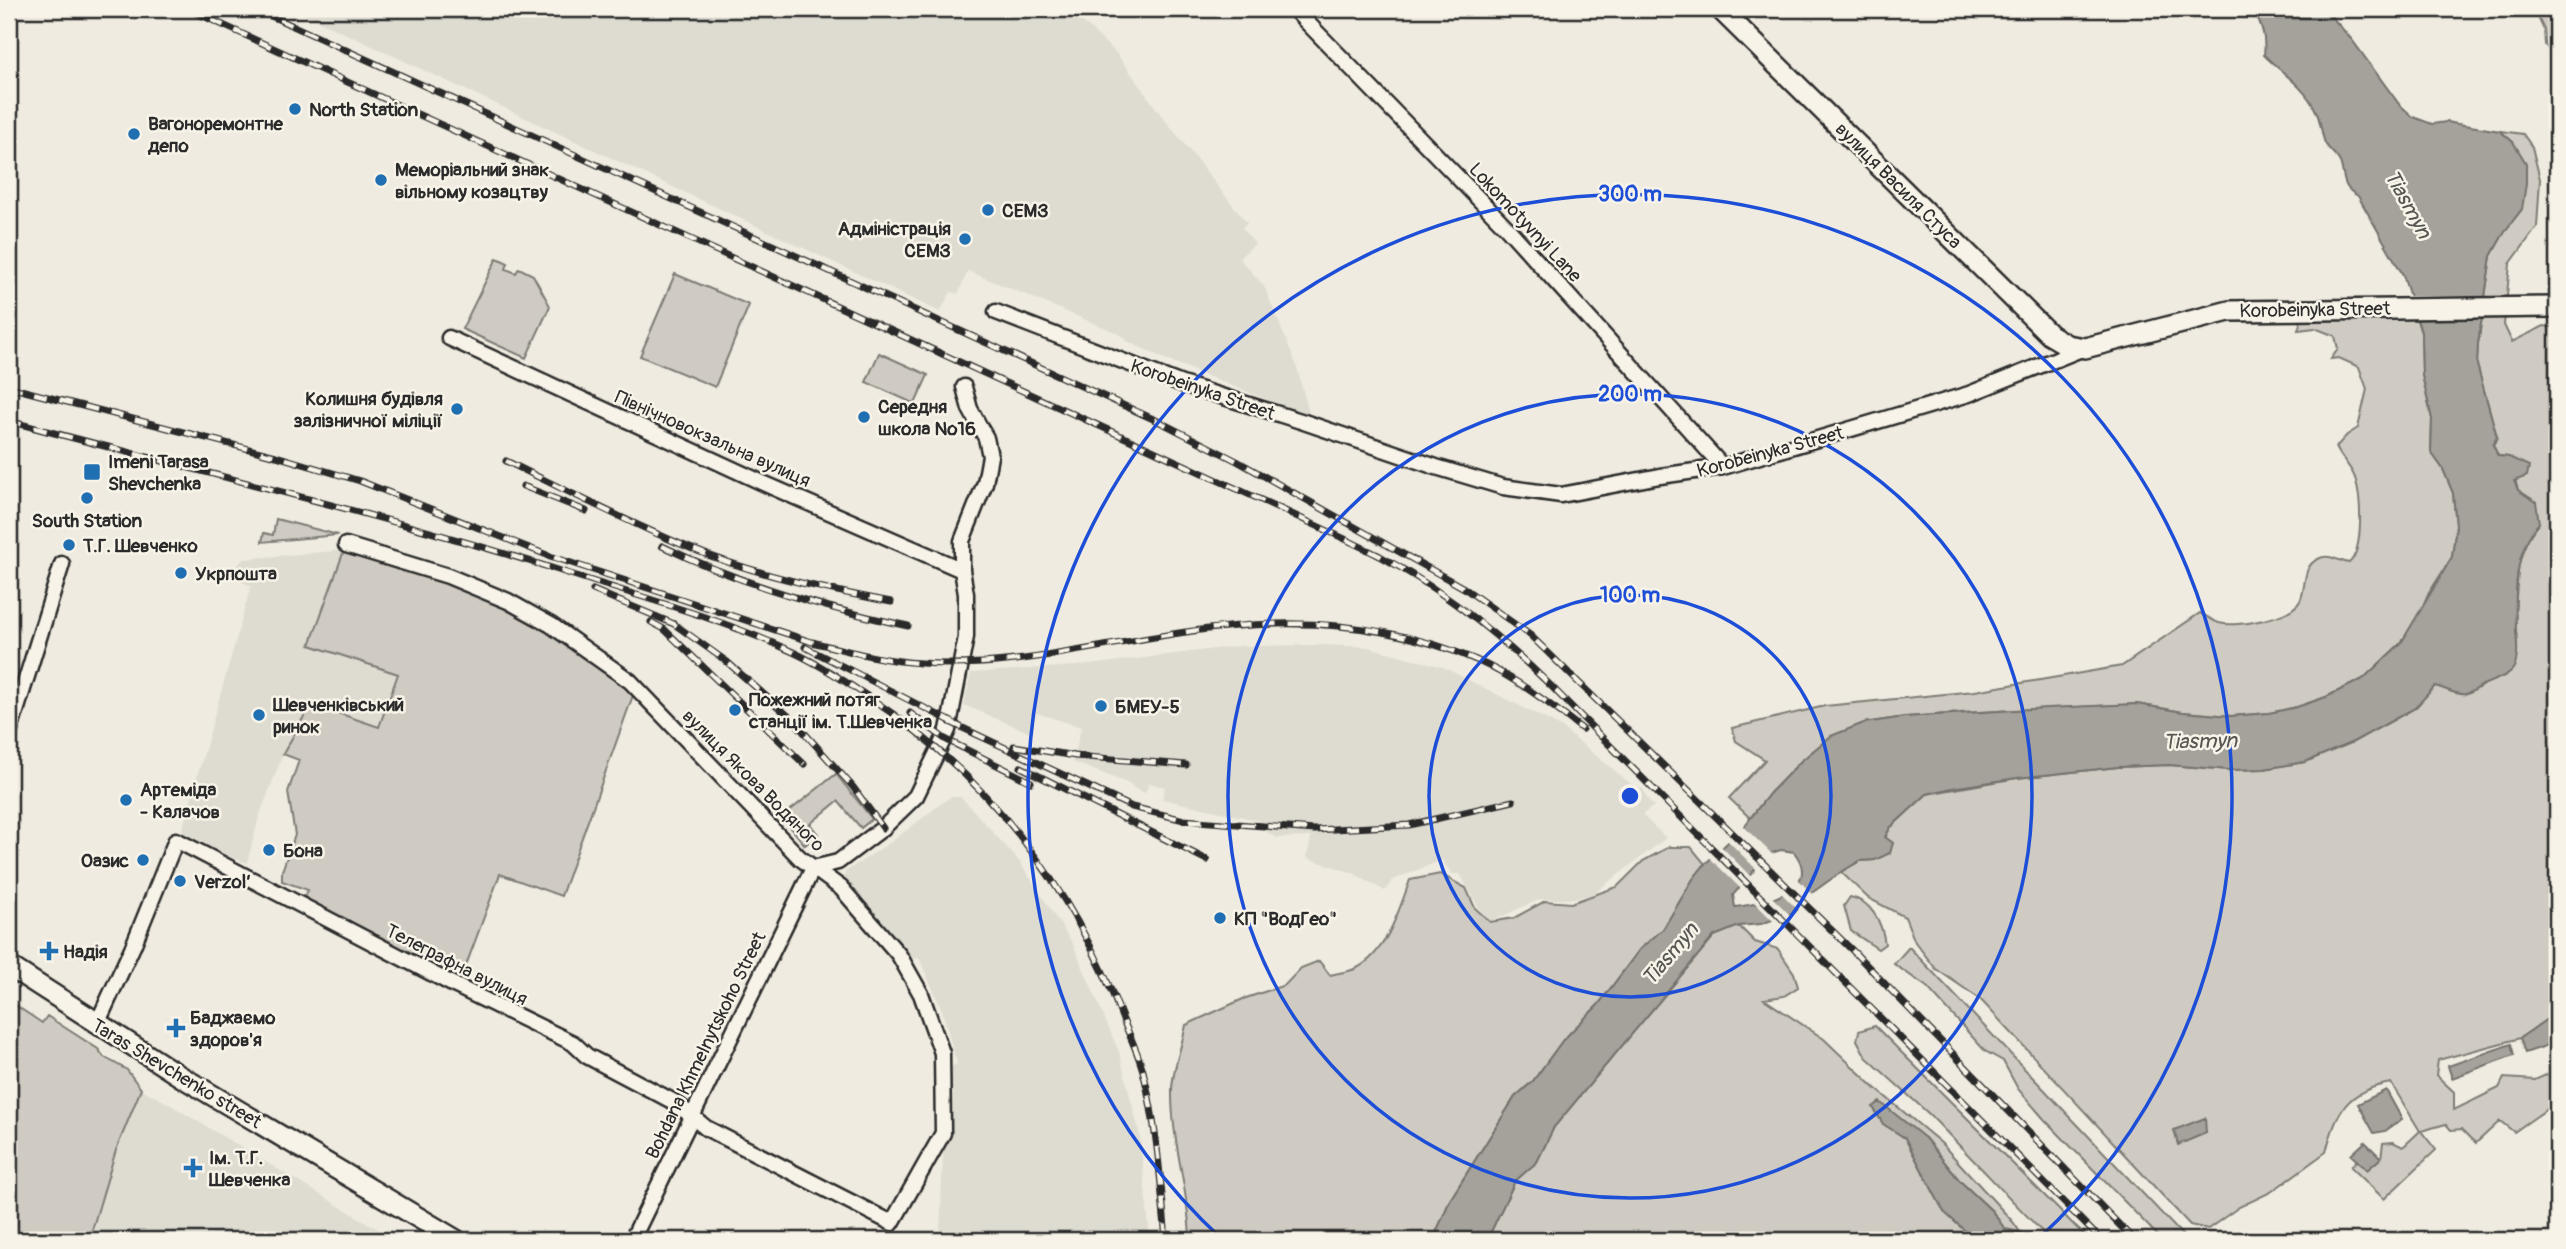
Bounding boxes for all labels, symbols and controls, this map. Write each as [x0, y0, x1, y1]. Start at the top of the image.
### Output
place label: North Station [309, 98, 419, 122]
marker: North Station [287, 101, 303, 117]
place label: Вагоноремонтне депо [147, 112, 283, 158]
street label: вулиця Василя Стуса [1830, 117, 1967, 254]
marker: Вагоноремонтне депо [126, 126, 142, 142]
place label: Меморіальний знак вільному козацтву [395, 158, 549, 204]
street label: Lokomotyvnyi Lane [1464, 158, 1587, 288]
water label: Tiasmyn [2378, 165, 2438, 244]
marker: Меморіальний знак вільному козацтву [373, 172, 389, 188]
text: 300 m [1598, 181, 1662, 208]
place label: СЕМЗ [1002, 199, 1049, 223]
marker: СЕМЗ [980, 202, 996, 218]
place label: Адміністрація СЕМЗ [838, 217, 951, 263]
marker: Адміністрація СЕМЗ [957, 231, 973, 247]
street label: Korobeinyka Street [2239, 297, 2391, 323]
street label: Korobeinyka Street [1127, 354, 1278, 426]
text: 200 m [1598, 381, 1662, 408]
street label: Північновокзальна вулиця [611, 385, 814, 493]
place label: Колишня будівля залізничної міліції [294, 387, 443, 433]
place label: Середня школа №16 [878, 395, 976, 441]
marker: Колишня будівля залізничної міліції [449, 401, 465, 417]
marker: Середня школа №16 [856, 409, 872, 425]
street label: Korobeinyka Street [1694, 421, 1847, 483]
place label: Imeni Tarasa Shevchenka [108, 450, 209, 496]
marker: Imeni Tarasa Shevchenka [82, 462, 102, 482]
marker: South Station [79, 490, 95, 506]
place label: South Station [32, 509, 142, 533]
place label: Т.Г. Шевченко [82, 534, 199, 558]
marker: Т.Г. Шевченко [61, 537, 77, 553]
place label: Укрпошта [195, 562, 277, 586]
marker: Укрпошта [173, 565, 189, 581]
text: 100 m [1600, 582, 1660, 609]
place label: Пожежний потяг станції ім. Т.Шевченка [748, 688, 932, 734]
place label: Шевченківський ринок [272, 693, 404, 739]
place label: БМЕУ-5 [1115, 695, 1180, 719]
marker: БМЕУ-5 [1093, 698, 1109, 714]
marker: Пожежний потяг станції ім. Т.Шевченка [727, 702, 743, 718]
street label: вулиця Якова Водяного [677, 704, 830, 857]
marker: Шевченківський ринок [251, 707, 267, 723]
water label: Tiasmyn [2163, 727, 2238, 756]
place label: Артеміда - Калачов [140, 778, 220, 824]
centre of rings [1618, 784, 1642, 808]
marker: Артеміда - Калачов [118, 792, 134, 808]
place label: Бона [283, 839, 323, 863]
marker: Бона [261, 842, 277, 858]
place label: Оазис [81, 849, 129, 873]
marker: Оазис [135, 852, 151, 868]
place label: Verzol’ [194, 870, 251, 894]
marker: Verzol’ [172, 873, 188, 889]
place label: КП "ВодГео" [1234, 907, 1337, 931]
marker: КП "ВодГео" [1212, 910, 1228, 926]
water label: Tiasmyn [1636, 916, 1705, 991]
street label: Телеграфна вулиця [382, 919, 532, 1011]
street label: Bohdana Khmelnytskoho Street [640, 928, 772, 1163]
place label: Надія [63, 940, 108, 964]
marker: Надія [41, 943, 57, 959]
place label: Баджаємо здоров'я [190, 1006, 276, 1052]
street label: Taras Shevchenko street [87, 1014, 266, 1134]
marker: Баджаємо здоров'я [168, 1020, 184, 1036]
place label: Ім. Т.Г. Шевченка [208, 1146, 291, 1192]
marker: Ім. Т.Г. Шевченка [183, 1158, 203, 1178]

